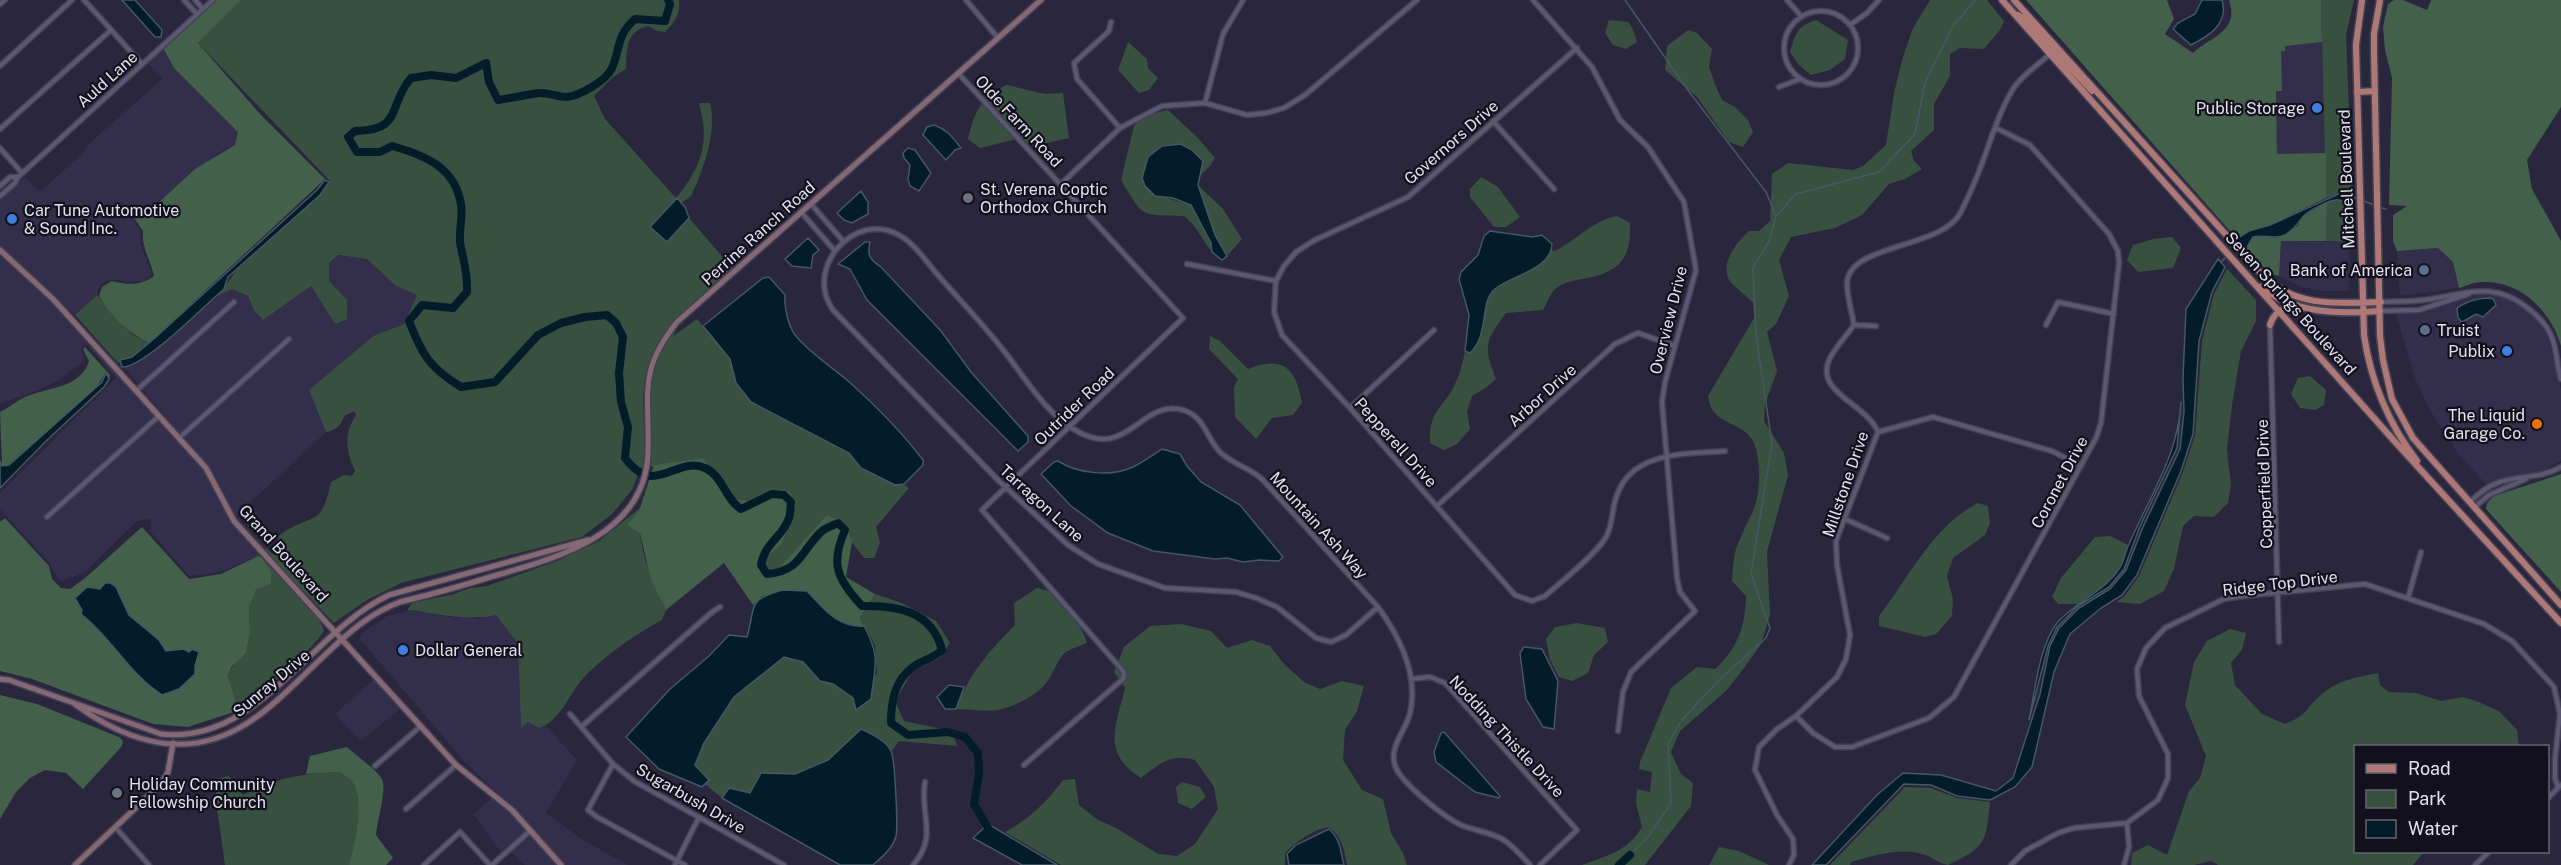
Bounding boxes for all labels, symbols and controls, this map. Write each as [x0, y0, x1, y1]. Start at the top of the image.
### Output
street label: Auld Lane [73, 47, 141, 111]
street label: Olde Farm Road [971, 72, 1066, 171]
street label: Governors Drive [1400, 96, 1502, 188]
place label: Public Storage [2196, 99, 2305, 118]
marker: Public Storage [2310, 101, 2324, 115]
street label: Mitchell Boulevard [2335, 109, 2358, 249]
street label: Perrine Ranch Road [698, 177, 819, 289]
place label: St. Verena Coptic Orthodox Church [980, 180, 1108, 217]
marker: St. Verena Coptic Orthodox Church [961, 191, 975, 205]
place label: Car Tune Automotive & Sound Inc. [24, 201, 179, 238]
marker: Car Tune Automotive & Sound Inc. [5, 212, 19, 226]
street label: Seven Springs Boulevard [2221, 228, 2360, 379]
place label: Bank of America [2290, 261, 2412, 280]
marker: Bank of America [2417, 263, 2431, 277]
street label: Overview Drive [1646, 264, 1691, 376]
place label: Truist [2437, 321, 2480, 340]
marker: Truist [2418, 323, 2432, 337]
place label: Publix [2448, 342, 2495, 361]
marker: Publix [2500, 344, 2514, 358]
street label: Arbor Drive [1505, 360, 1580, 431]
street label: Outrider Road [1030, 363, 1118, 449]
street label: Pepperell Drive [1350, 394, 1441, 491]
place label: The Liquid Garage Co. [2443, 406, 2525, 443]
marker: The Liquid Garage Co. [2530, 417, 2544, 431]
street label: Copperfield Drive [2253, 419, 2276, 549]
street label: Millstone Drive [1818, 429, 1872, 540]
street label: Coronet Drive [2027, 433, 2092, 532]
street label: Tarragon Lane [996, 461, 1088, 546]
street label: Mountain Ash Way [1266, 468, 1372, 583]
street label: Grand Boulevard [235, 501, 332, 606]
street label: Ridge Top Drive [2221, 567, 2339, 600]
place label: Dollar General [415, 641, 522, 660]
marker: Dollar General [396, 643, 410, 657]
street label: Sunray Drive [229, 646, 314, 721]
street label: Nodding Thistle Drive [1445, 671, 1568, 801]
legend [2354, 745, 2549, 853]
text: Road [2408, 758, 2451, 779]
street label: Sugarbush Drive [633, 759, 749, 837]
place label: Holiday Community Fellowship Church [129, 775, 275, 812]
marker: Holiday Community Fellowship Church [110, 786, 124, 800]
text: Park [2408, 788, 2446, 809]
text: Water [2408, 818, 2458, 839]

